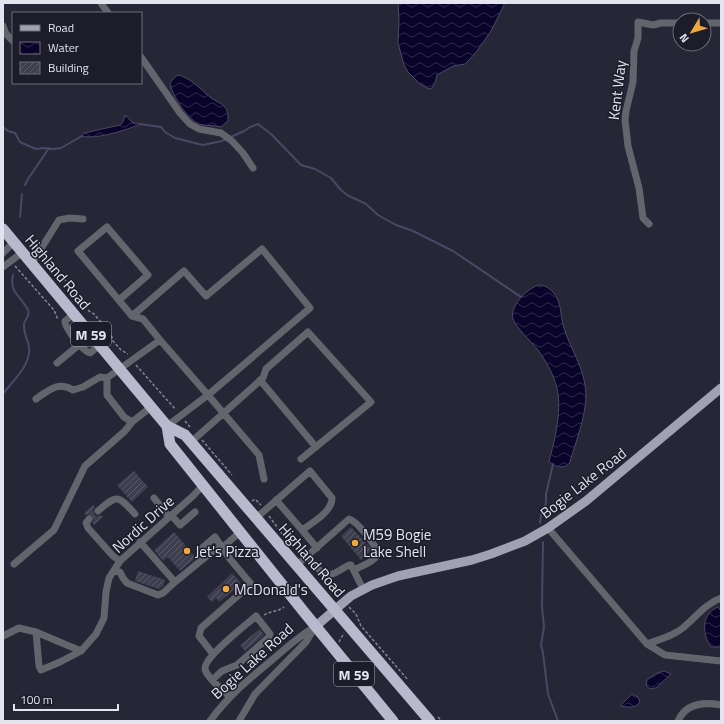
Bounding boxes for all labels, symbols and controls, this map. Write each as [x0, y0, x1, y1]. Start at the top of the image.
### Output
legend [12, 12, 142, 84]
north arrow [672, 12, 712, 52]
text: Road [48, 18, 74, 37]
text: N [675, 30, 693, 46]
text: Water [48, 38, 79, 57]
text: Building [48, 58, 89, 77]
street label: Kent Way [602, 59, 632, 121]
street label: Highland Road [20, 229, 96, 315]
road number: M 59 [71, 322, 111, 346]
street label: Bogie Lake Road [535, 442, 631, 524]
street label: Nordic Drive [107, 490, 179, 558]
street label: Highland Road [273, 518, 351, 602]
place label: M59 Bogie Lake Shell [363, 523, 431, 563]
marker: M59 Bogie Lake Shell [350, 538, 360, 548]
place label: Jet's Pizza [195, 540, 259, 563]
marker: Jet's Pizza [182, 546, 192, 556]
place label: McDonald's [234, 578, 308, 601]
marker: McDonald's [221, 584, 231, 594]
street label: Bogie Lake Road [206, 618, 298, 704]
road number: M 59 [334, 662, 374, 686]
scale bar [14, 686, 118, 712]
text: 100 m [20, 690, 53, 709]

